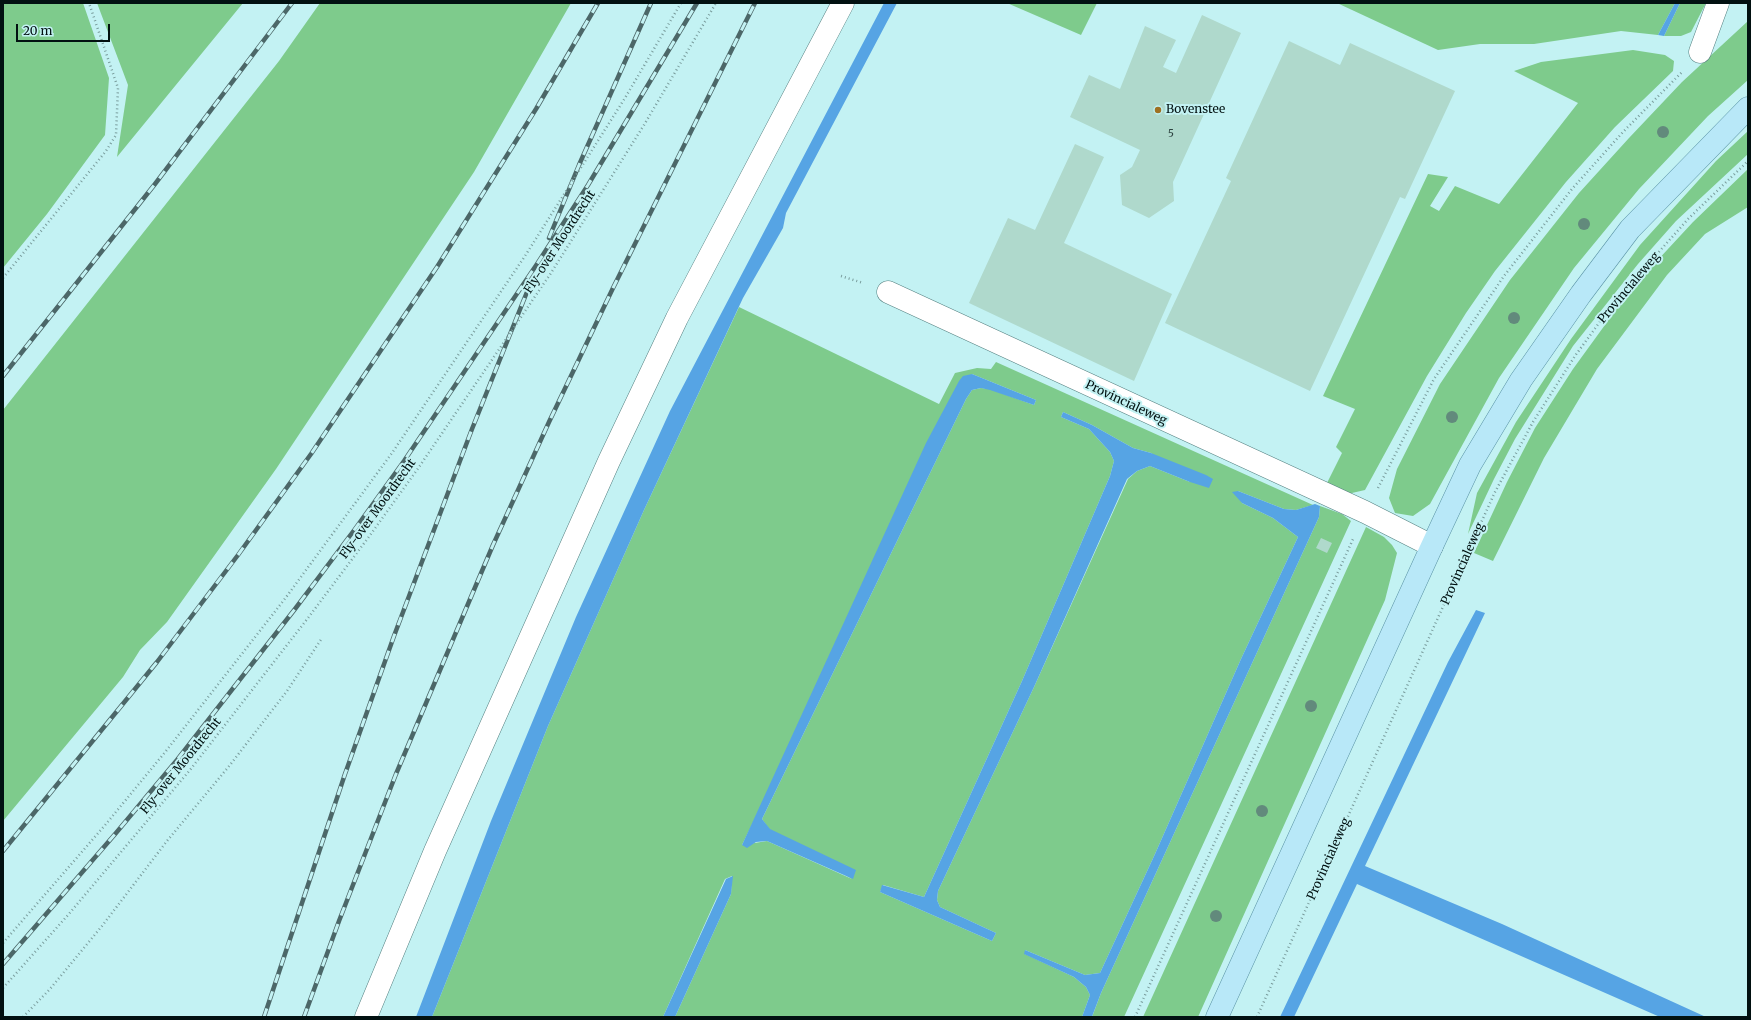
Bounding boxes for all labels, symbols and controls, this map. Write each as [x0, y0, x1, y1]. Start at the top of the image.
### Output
scale bar [18, 16, 112, 42]
text: 20 m [23, 23, 52, 38]
place label: Bovenstee [1166, 103, 1225, 117]
marker: Bovenstee [1153, 105, 1163, 115]
house number: 5 [1168, 128, 1174, 140]
street label: Fly-over Moordrecht [521, 188, 599, 296]
street label: Provincialeweg [1595, 249, 1663, 327]
street label: Provincialeweg [1083, 378, 1169, 428]
street label: Fly-over Moordrecht [337, 456, 419, 562]
street label: Provincialeweg [1438, 521, 1488, 607]
street label: Fly-over Moordrecht [138, 715, 224, 817]
street label: Provincialeweg [1304, 816, 1354, 902]

